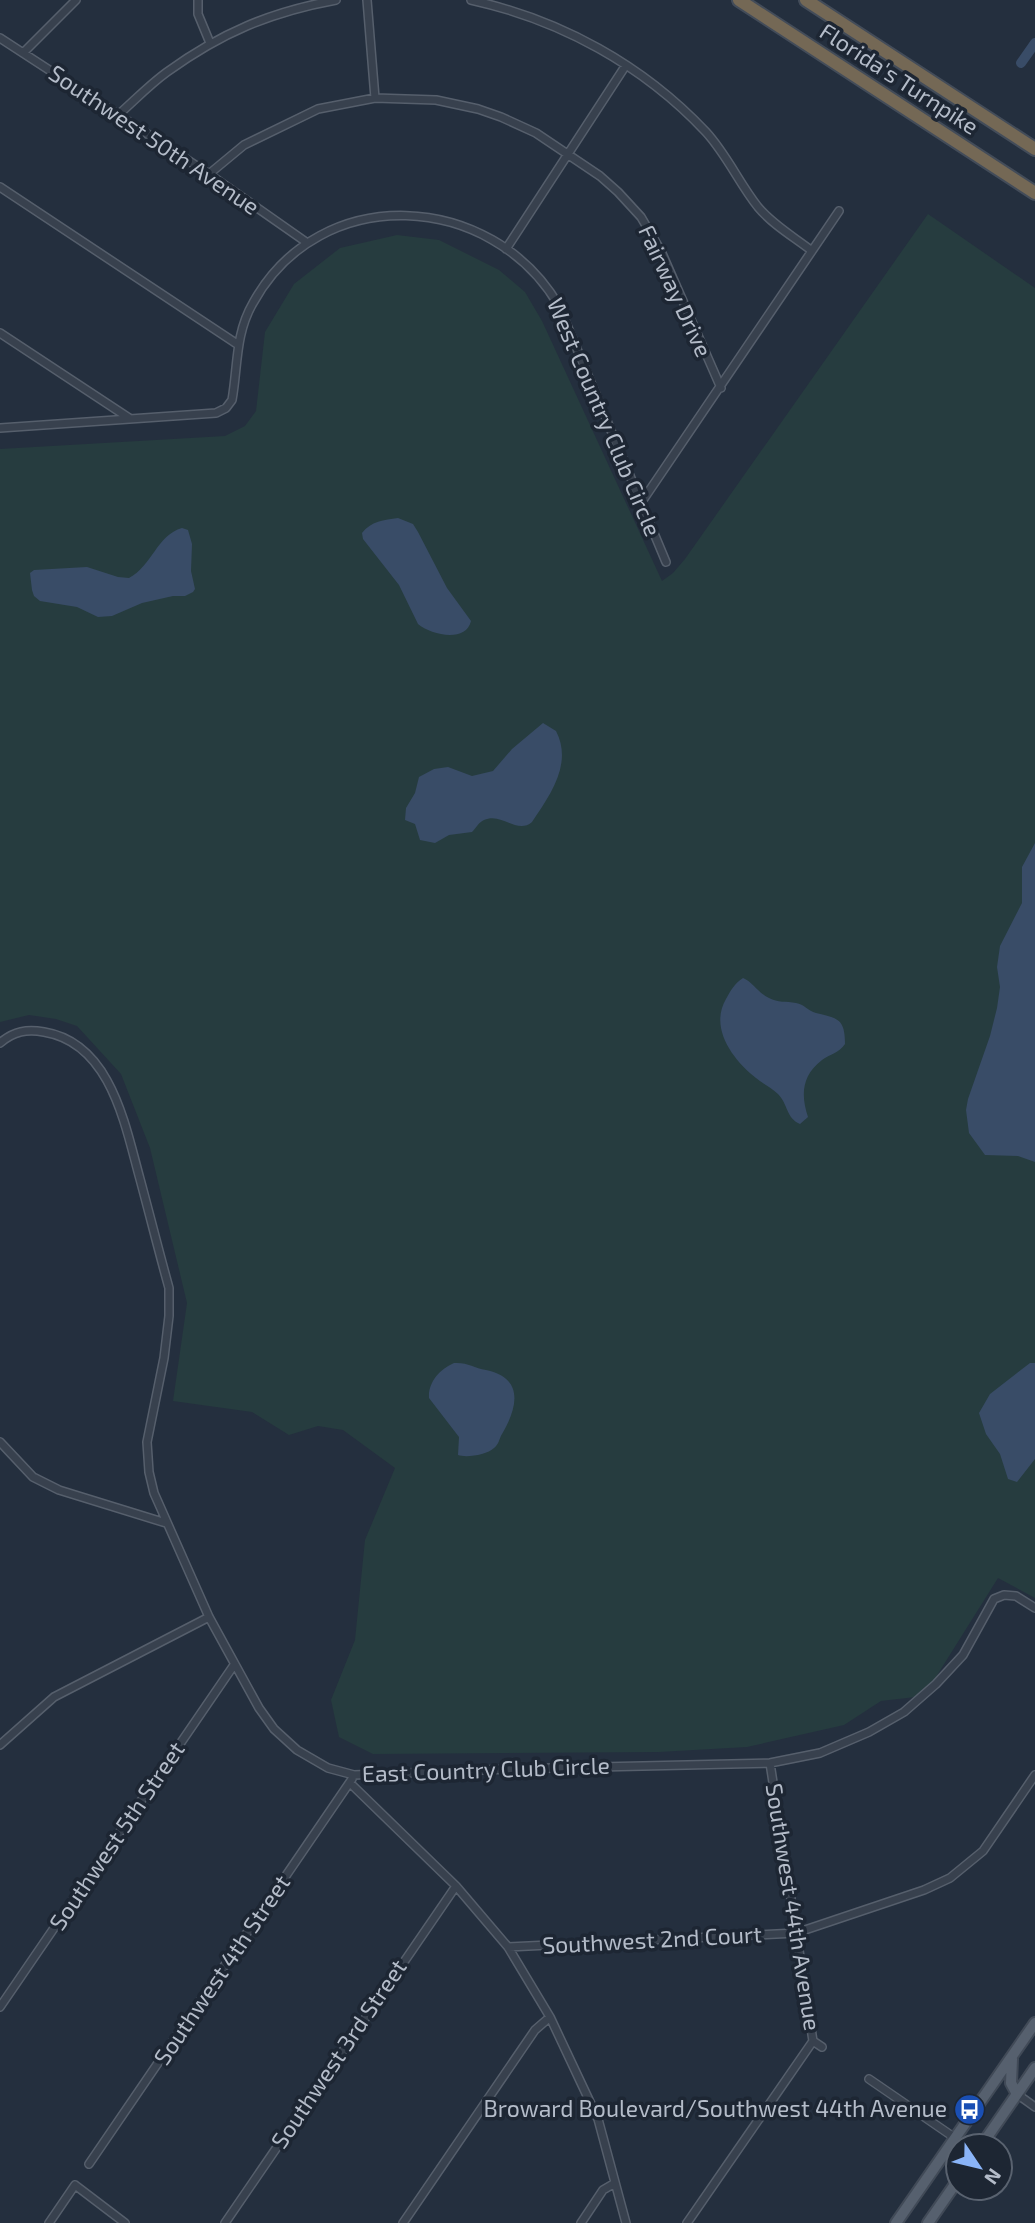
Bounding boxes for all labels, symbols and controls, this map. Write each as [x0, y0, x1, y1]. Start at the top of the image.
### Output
street label: Florida's Turnpike [815, 16, 984, 140]
street label: Southwest 50th Avenue [44, 58, 265, 220]
street label: Fairway Drive [633, 220, 719, 361]
street label: West Country Club Circle [542, 293, 668, 540]
street label: Southwest 5th Street [43, 1736, 190, 1935]
street label: East Country Club Circle [362, 1751, 610, 1787]
street label: Southwest 44th Avenue [761, 1781, 827, 2033]
street label: Southwest 4th Street [147, 1869, 295, 2070]
street label: Southwest 2nd Court [541, 1919, 763, 1959]
street label: Southwest 3rd Street [264, 1953, 412, 2153]
bus stop icon: Broward Boulevard/Southwest 44th Avenue [953, 2092, 987, 2126]
place label: Broward Boulevard/Southwest 44th Avenue [484, 2094, 947, 2122]
north arrow [944, 2132, 1014, 2202]
text: N [980, 2165, 1007, 2189]

